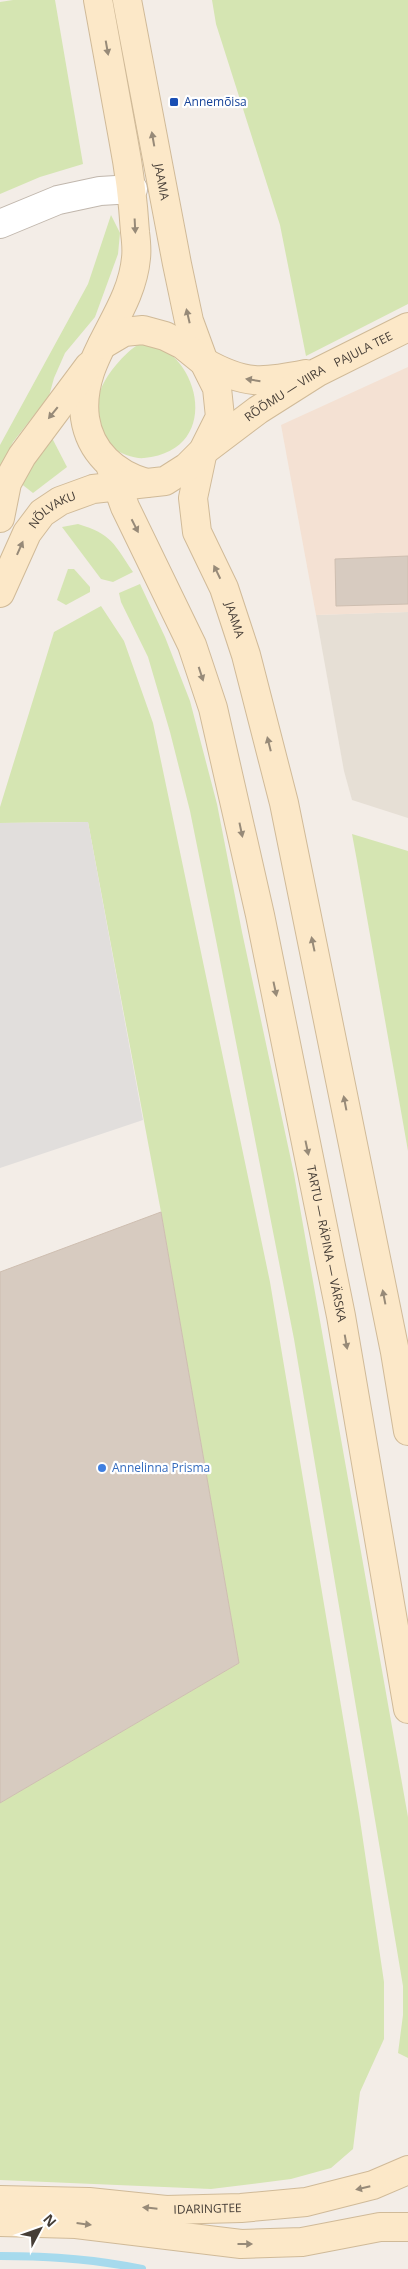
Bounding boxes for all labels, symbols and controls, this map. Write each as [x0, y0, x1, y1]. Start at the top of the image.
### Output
one-way arrow [103, 40, 111, 56]
place label: Annemõisa [184, 93, 247, 110]
marker: Annemõisa [168, 96, 180, 108]
one-way arrow [148, 131, 156, 147]
street label: JAAMA [150, 161, 174, 202]
one-way arrow [131, 218, 139, 234]
one-way arrow [184, 308, 192, 323]
street label: PAJULA TEE [331, 327, 395, 371]
street label: RÕÕMU — VIIRA [241, 361, 328, 425]
one-way arrow [244, 376, 260, 384]
one-way arrow [47, 407, 58, 420]
street label: NÕLVAKU [24, 487, 78, 532]
one-way arrow [131, 519, 139, 533]
one-way arrow [17, 541, 25, 555]
one-way arrow [212, 565, 220, 579]
street label: JAAMA [221, 599, 249, 640]
one-way arrow [198, 667, 206, 682]
one-way arrow [264, 737, 272, 752]
one-way arrow [237, 822, 245, 837]
one-way arrow [309, 936, 317, 951]
one-way arrow [271, 981, 279, 996]
one-way arrow [341, 1095, 349, 1111]
one-way arrow [303, 1140, 311, 1156]
street label: TARTU — RÄPINA — VÄRSKA [303, 1164, 351, 1324]
one-way arrow [379, 1288, 387, 1304]
one-way arrow [342, 1334, 350, 1350]
place label: Annelinna Prisma [112, 1459, 210, 1476]
marker: Annelinna Prisma [96, 1462, 108, 1474]
one-way arrow [355, 2184, 370, 2192]
street label: IDARINGTEE [173, 2199, 242, 2218]
north arrow [15, 2204, 65, 2254]
one-way arrow [142, 2204, 158, 2212]
text: N [39, 2210, 61, 2231]
one-way arrow [76, 2221, 92, 2229]
one-way arrow [237, 2240, 253, 2248]

